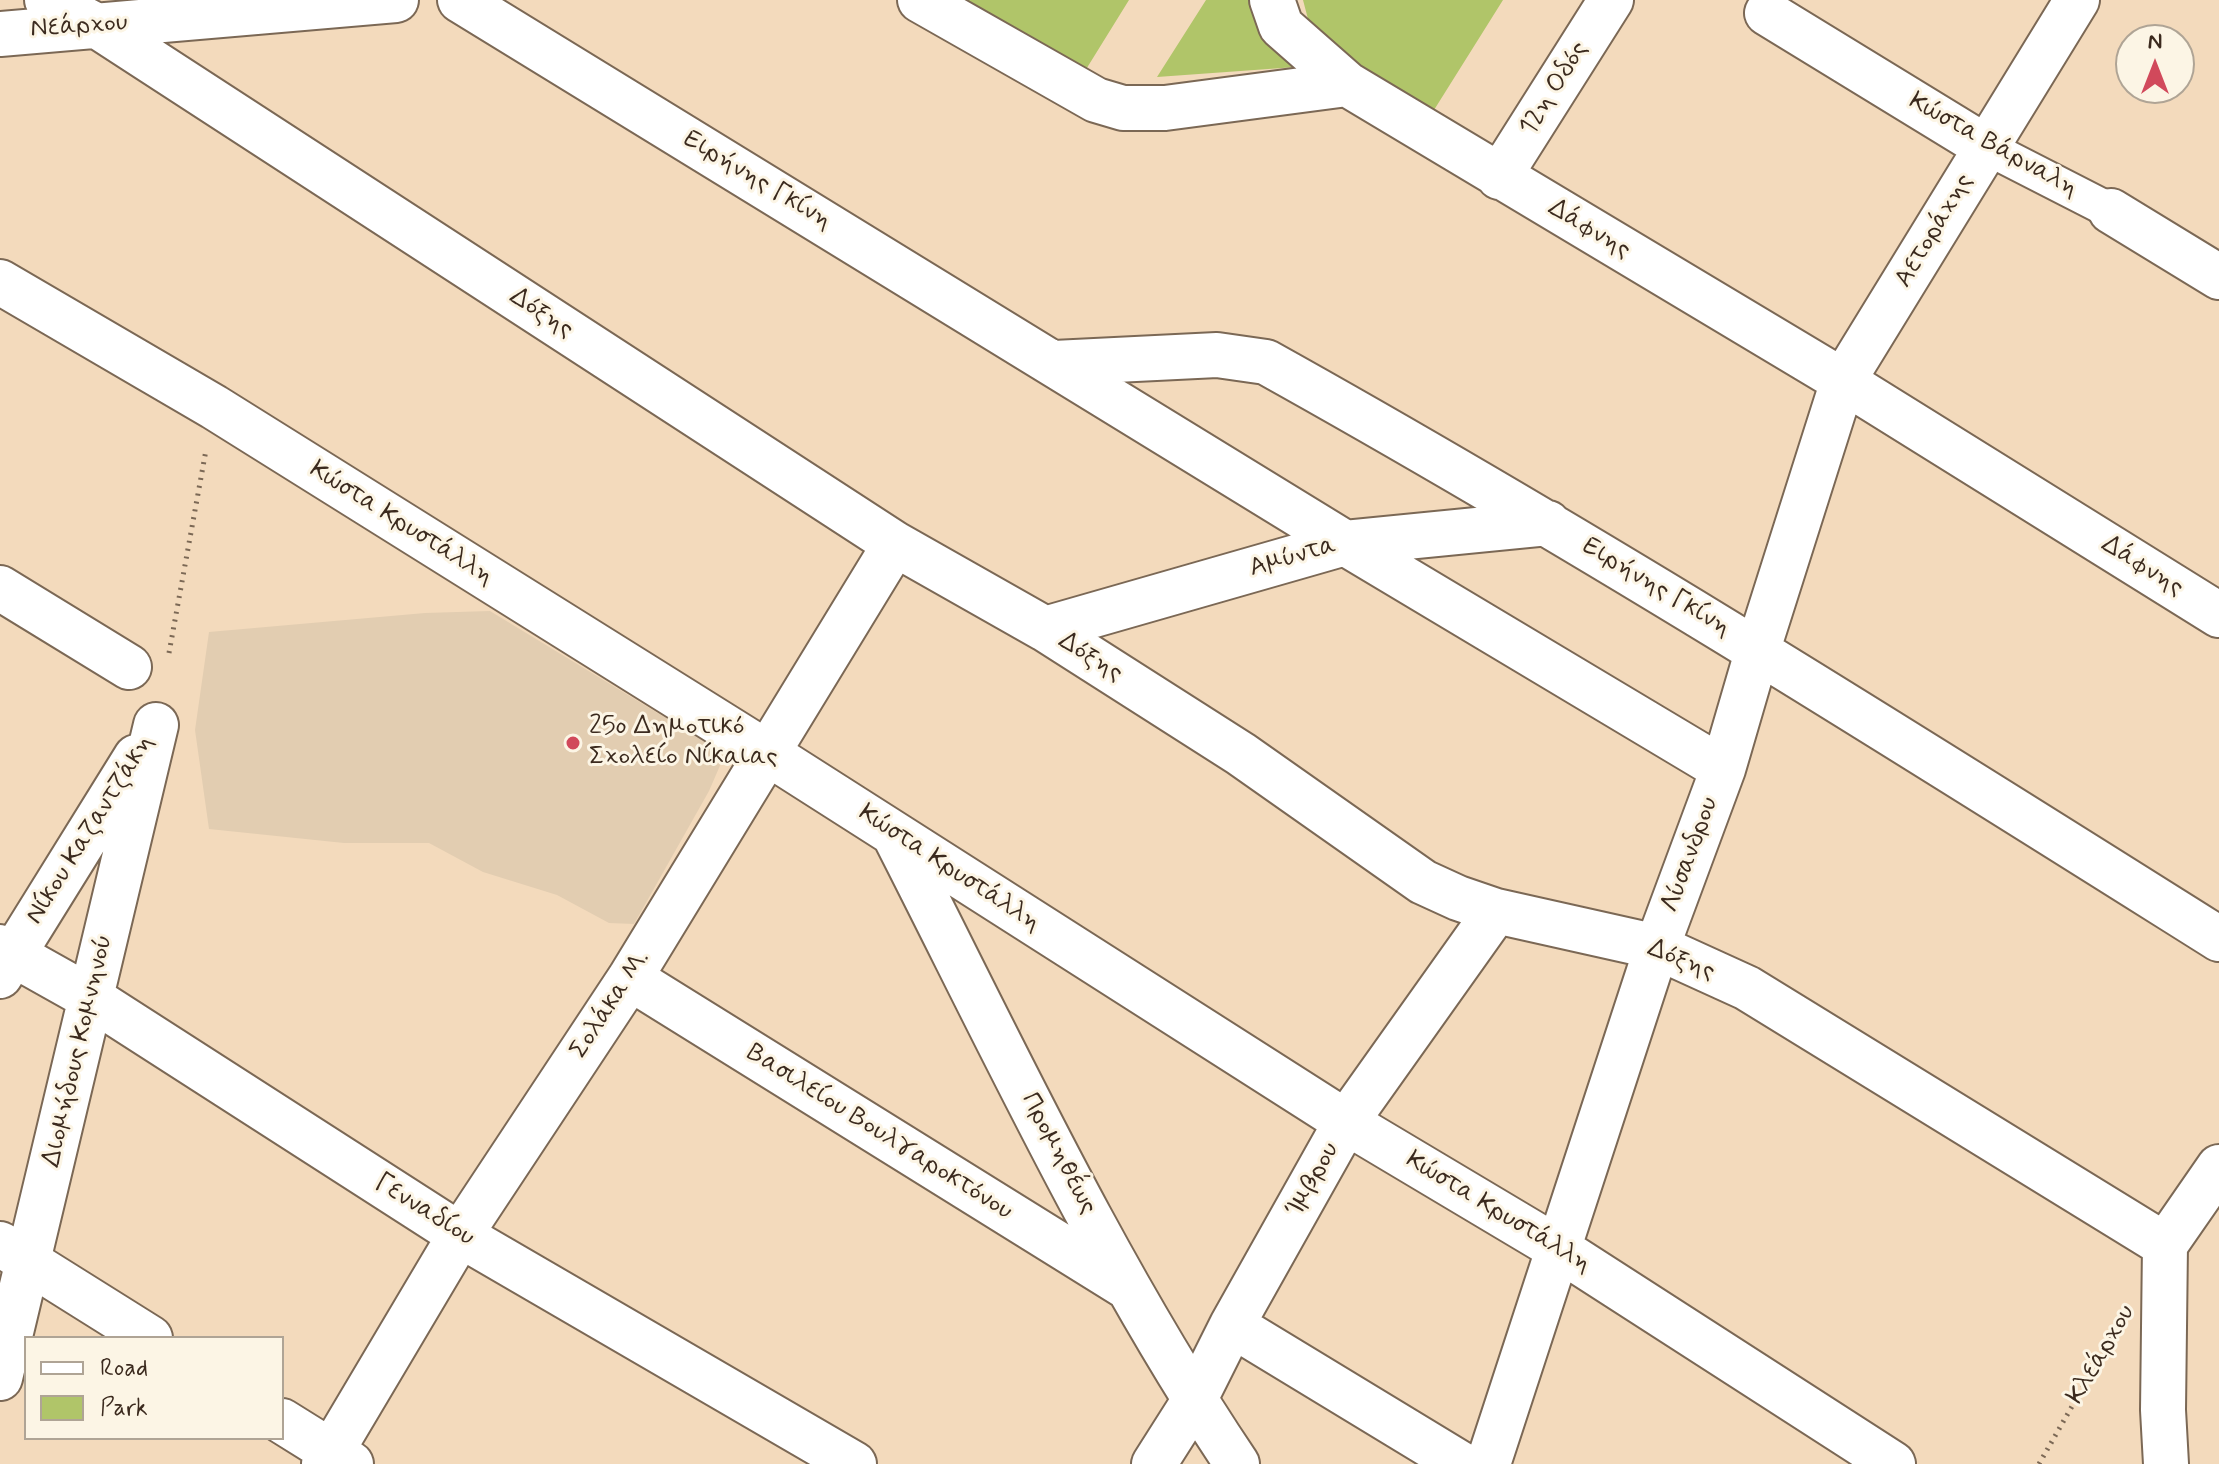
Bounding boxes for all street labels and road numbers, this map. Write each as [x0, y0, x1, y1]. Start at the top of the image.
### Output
street label: Νεάρχου [29, 8, 129, 46]
street label: 12η Οδός [1514, 36, 1596, 142]
street label: Κώστα Βάρναλη [1903, 87, 2083, 205]
street label: Ειρήνης Γκίνη [677, 124, 837, 238]
street label: Αετοράχης [1889, 168, 1981, 294]
street label: Δάφνης [1542, 193, 1636, 267]
street label: Δόξης [503, 282, 579, 346]
street label: Κώστα Κρυστάλλη [303, 455, 499, 593]
street label: Δάφνης [2095, 530, 2189, 604]
street label: Αμύντα [1246, 531, 1340, 585]
street label: Ειρήνης Γκίνη [1576, 531, 1736, 645]
street label: Δόξης [1052, 626, 1128, 690]
street label: Νίκου Καζαντζάκη [20, 729, 162, 931]
street label: Λύσανδρου [1656, 793, 1726, 917]
street label: Κώστα Κρυστάλλη [852, 798, 1046, 940]
street label: Διομήδους Κομνηνού [37, 932, 121, 1170]
street label: Δόξης [1643, 933, 1719, 989]
street label: Σολάκα Μ. [564, 945, 658, 1065]
street label: Βασιλείου Βουλγαροκτόνου [740, 1038, 1018, 1228]
street label: Προμηθέως [1013, 1088, 1103, 1220]
street label: Ίμβρου [1281, 1137, 1347, 1223]
street label: Κώστα Κρυστάλλη [1399, 1145, 1597, 1281]
street label: Γενναδίου [368, 1168, 480, 1254]
street label: Κλεάρχου [2061, 1300, 2143, 1410]

